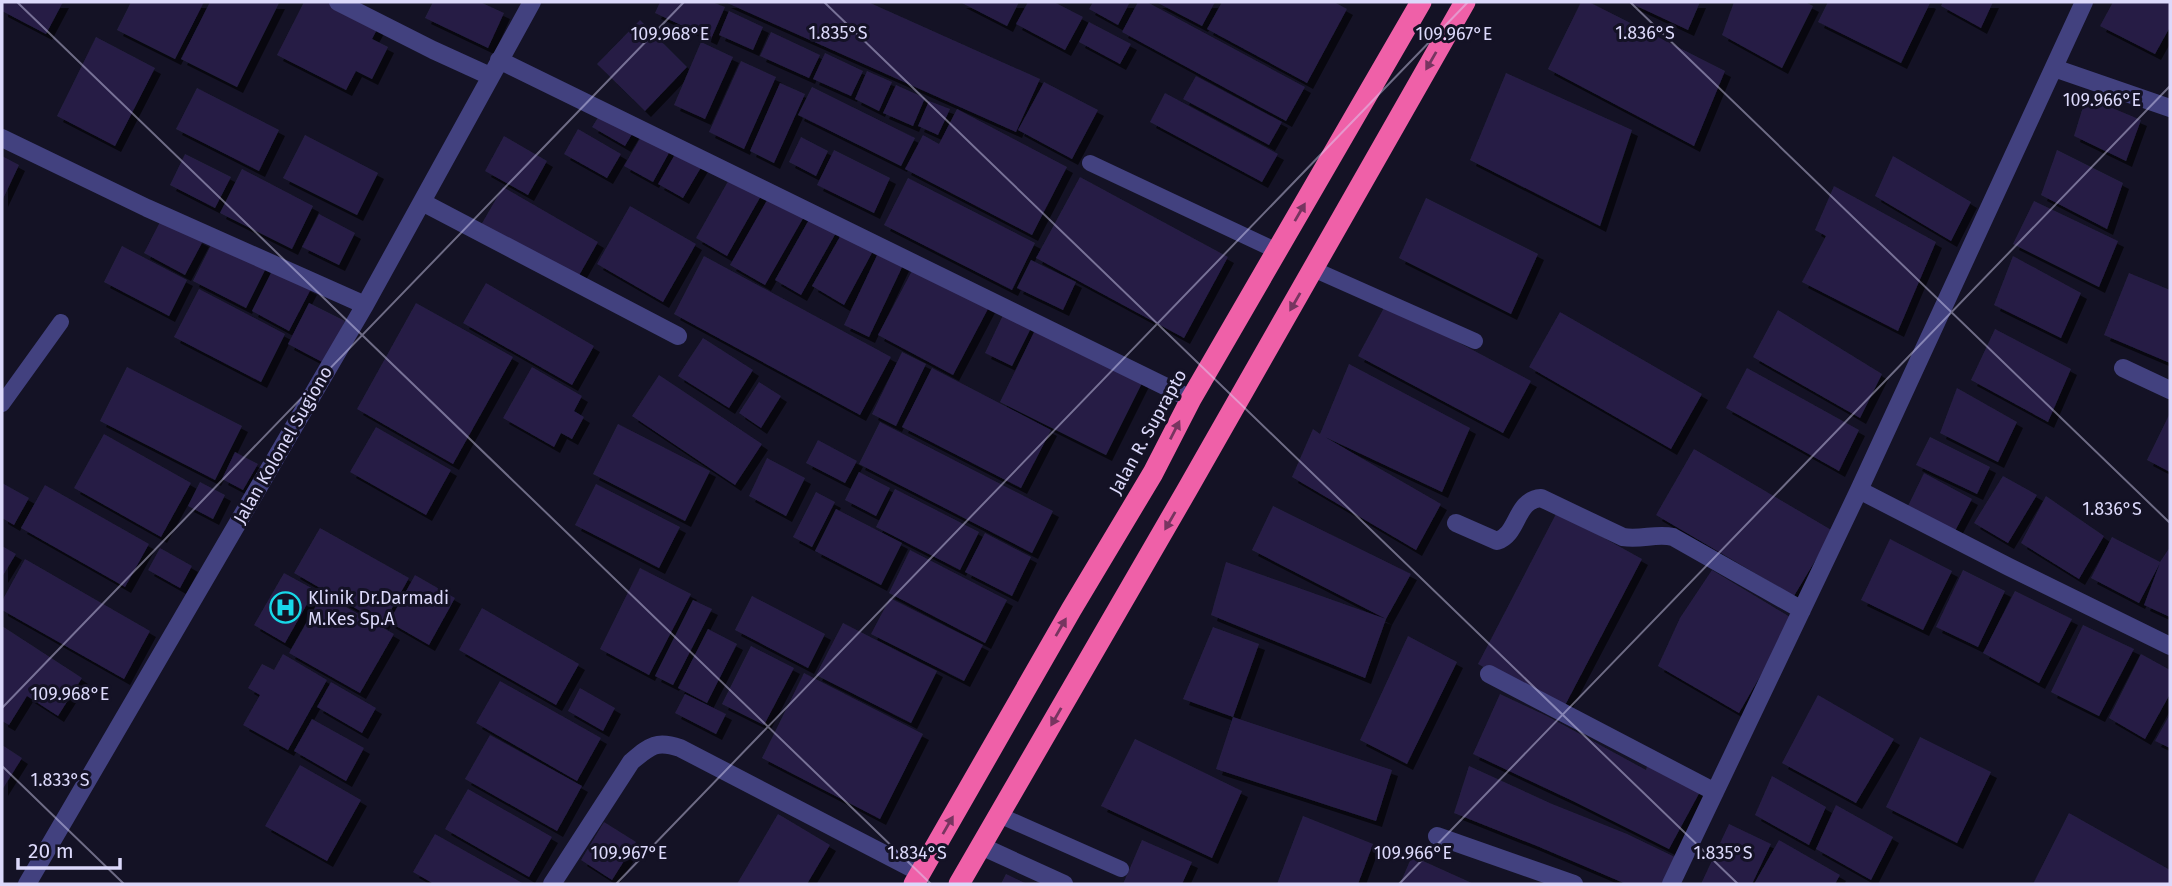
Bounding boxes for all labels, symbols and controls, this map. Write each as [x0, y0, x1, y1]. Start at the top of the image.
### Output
text: 1.835°S [808, 22, 868, 44]
text: 1.836°S [1615, 22, 1675, 44]
text: 109.968°E [631, 23, 709, 45]
text: 109.967°E [1416, 23, 1492, 45]
one-way arrow [1425, 51, 1437, 71]
text: 109.966°E [2063, 89, 2141, 111]
one-way arrow [1294, 202, 1306, 221]
one-way arrow [1289, 292, 1301, 311]
street label: Jalan Kolonel Sugiono [229, 362, 337, 528]
street label: Jalan R. Suprapto [1104, 365, 1192, 499]
one-way arrow [1169, 420, 1180, 440]
text: 1.836°S [2082, 498, 2142, 520]
one-way arrow [1164, 511, 1176, 530]
place label: Klinik Dr.Darmadi M.Kes Sp.A [308, 587, 449, 630]
hospital icon: Klinik Dr.Darmadi M.Kes Sp.A [268, 591, 302, 625]
one-way arrow [1055, 618, 1067, 637]
text: 109.968°E [31, 683, 109, 705]
one-way arrow [1050, 708, 1062, 727]
text: 1.833°S [30, 769, 90, 791]
one-way arrow [942, 815, 954, 835]
scale bar [18, 826, 119, 870]
text: 20 m [28, 838, 74, 864]
text: 109.967°E [591, 842, 667, 864]
text: 1.834°S [887, 842, 947, 864]
text: 109.966°E [1374, 842, 1452, 864]
text: 1.835°S [1693, 842, 1753, 864]

